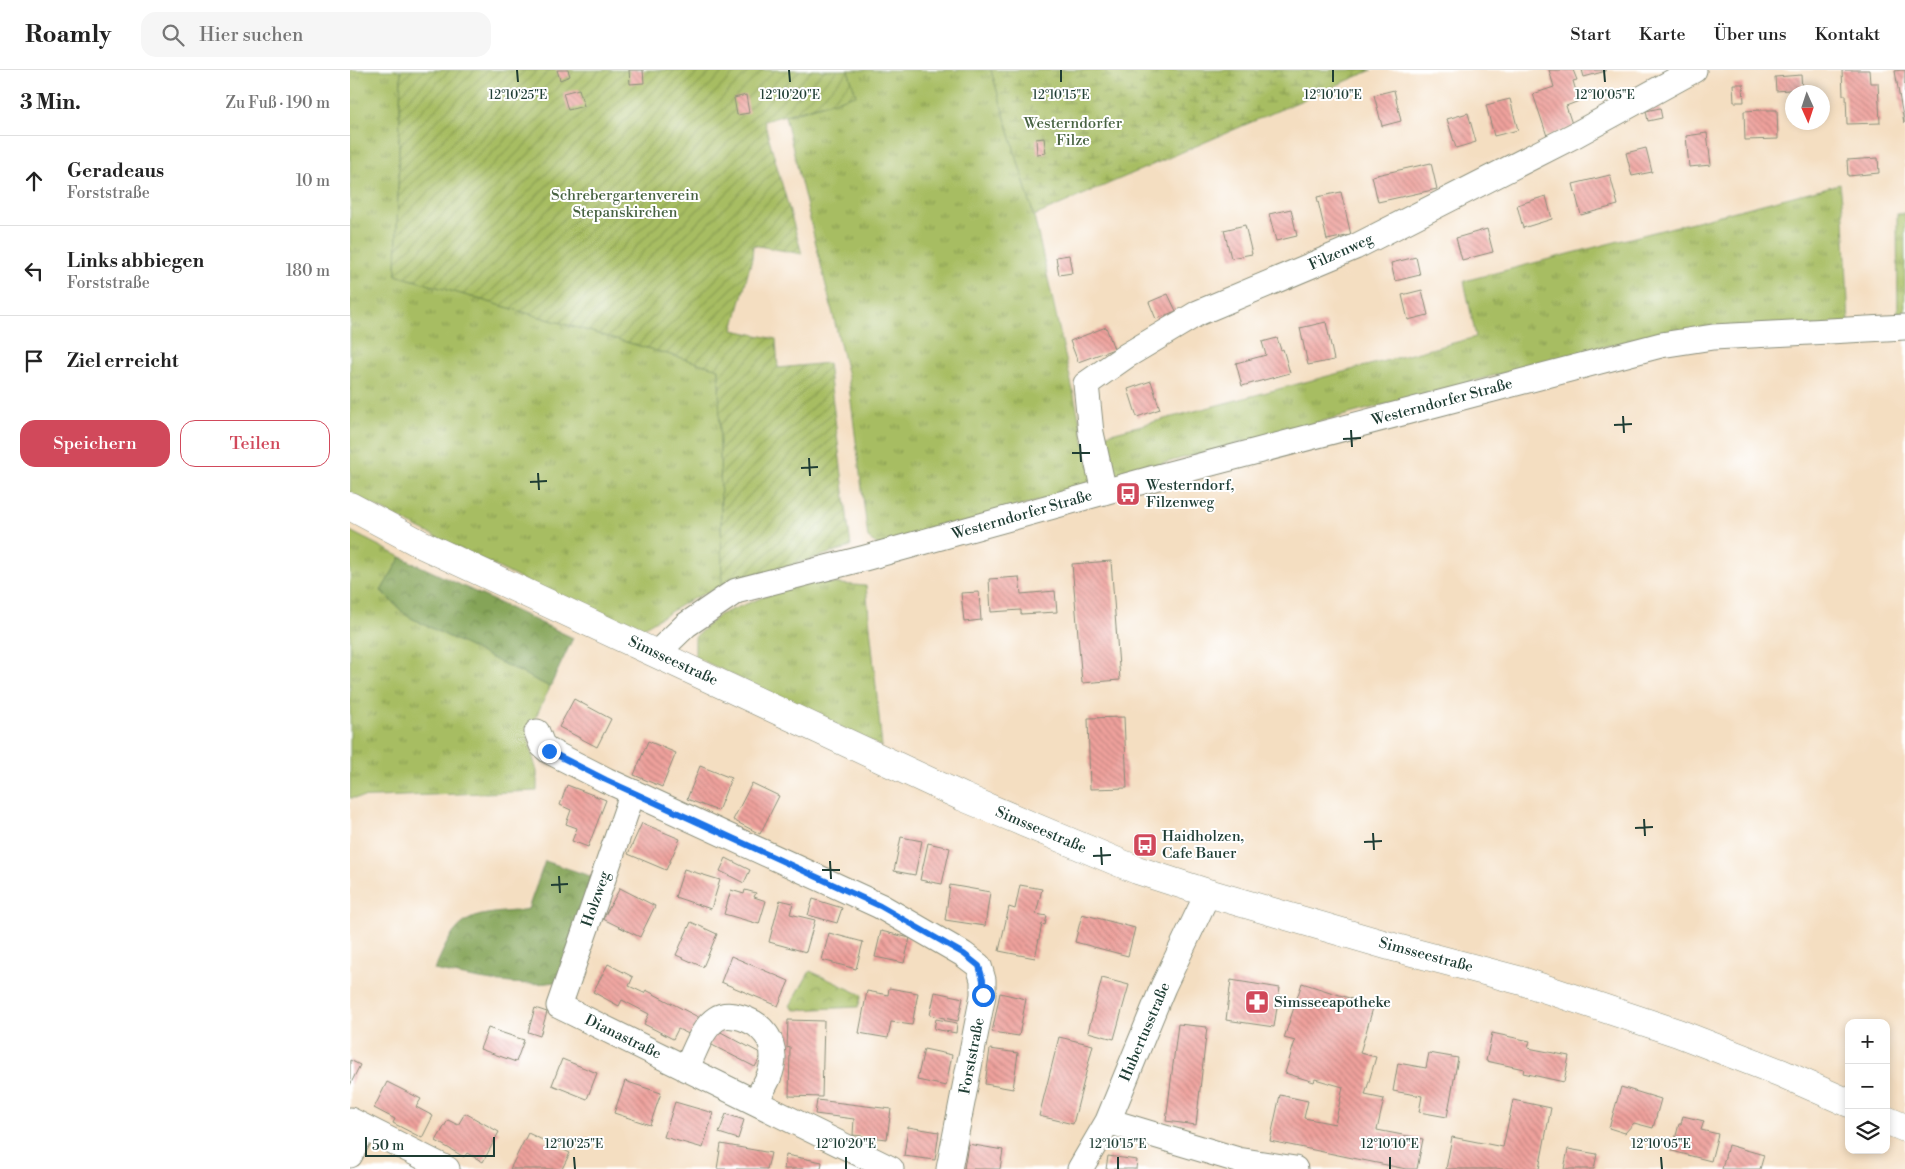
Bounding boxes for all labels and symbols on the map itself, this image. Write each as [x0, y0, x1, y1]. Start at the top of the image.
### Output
north arrow [1785, 85, 1830, 130]
text: 12°10'25"E [489, 88, 547, 103]
text: 12°10'20"E [760, 88, 820, 103]
text: 12°10'15"E [1033, 88, 1089, 103]
text: 12°10'10"E [1304, 88, 1362, 103]
text: 12°10'05"E [1575, 88, 1635, 103]
park label: Westerndorfer Filze [1023, 114, 1123, 150]
park label: Schrebergartenverein Stepanskirchen [551, 186, 699, 222]
street label: Filzenweg [1306, 229, 1376, 275]
street label: Westerndorfer Straße [1368, 374, 1515, 430]
place label: Westerndorf, Filzenweg [1145, 476, 1234, 512]
bus stop icon: Westerndorf, Filzenweg [1115, 481, 1141, 507]
street label: Westerndorfer Straße [949, 486, 1094, 544]
street label: Simsseestraße [625, 632, 721, 690]
route end [538, 740, 561, 763]
street label: Simsseestraße [993, 802, 1089, 858]
place label: Haidholzen, Cafe Bauer [1162, 827, 1244, 863]
bus stop icon: Haidholzen, Cafe Bauer [1132, 832, 1158, 858]
street label: Holzweg [578, 868, 614, 929]
street label: Simsseestraße [1377, 933, 1475, 977]
street label: Hubertusstraße [1116, 979, 1174, 1085]
route start [972, 984, 995, 1007]
pharmacy icon: Simsseeapotheke [1244, 989, 1270, 1015]
place label: Simsseeapotheke [1274, 993, 1391, 1012]
street label: Dianastraße [582, 1010, 664, 1064]
street label: Forststraße [955, 1016, 989, 1096]
scale bar [365, 1134, 495, 1157]
text: 12°10'25"E [545, 1137, 603, 1152]
text: 12°10'20"E [816, 1137, 876, 1152]
text: 12°10'15"E [1090, 1137, 1146, 1152]
text: 12°10'10"E [1361, 1137, 1419, 1152]
text: 12°10'05"E [1631, 1137, 1691, 1152]

